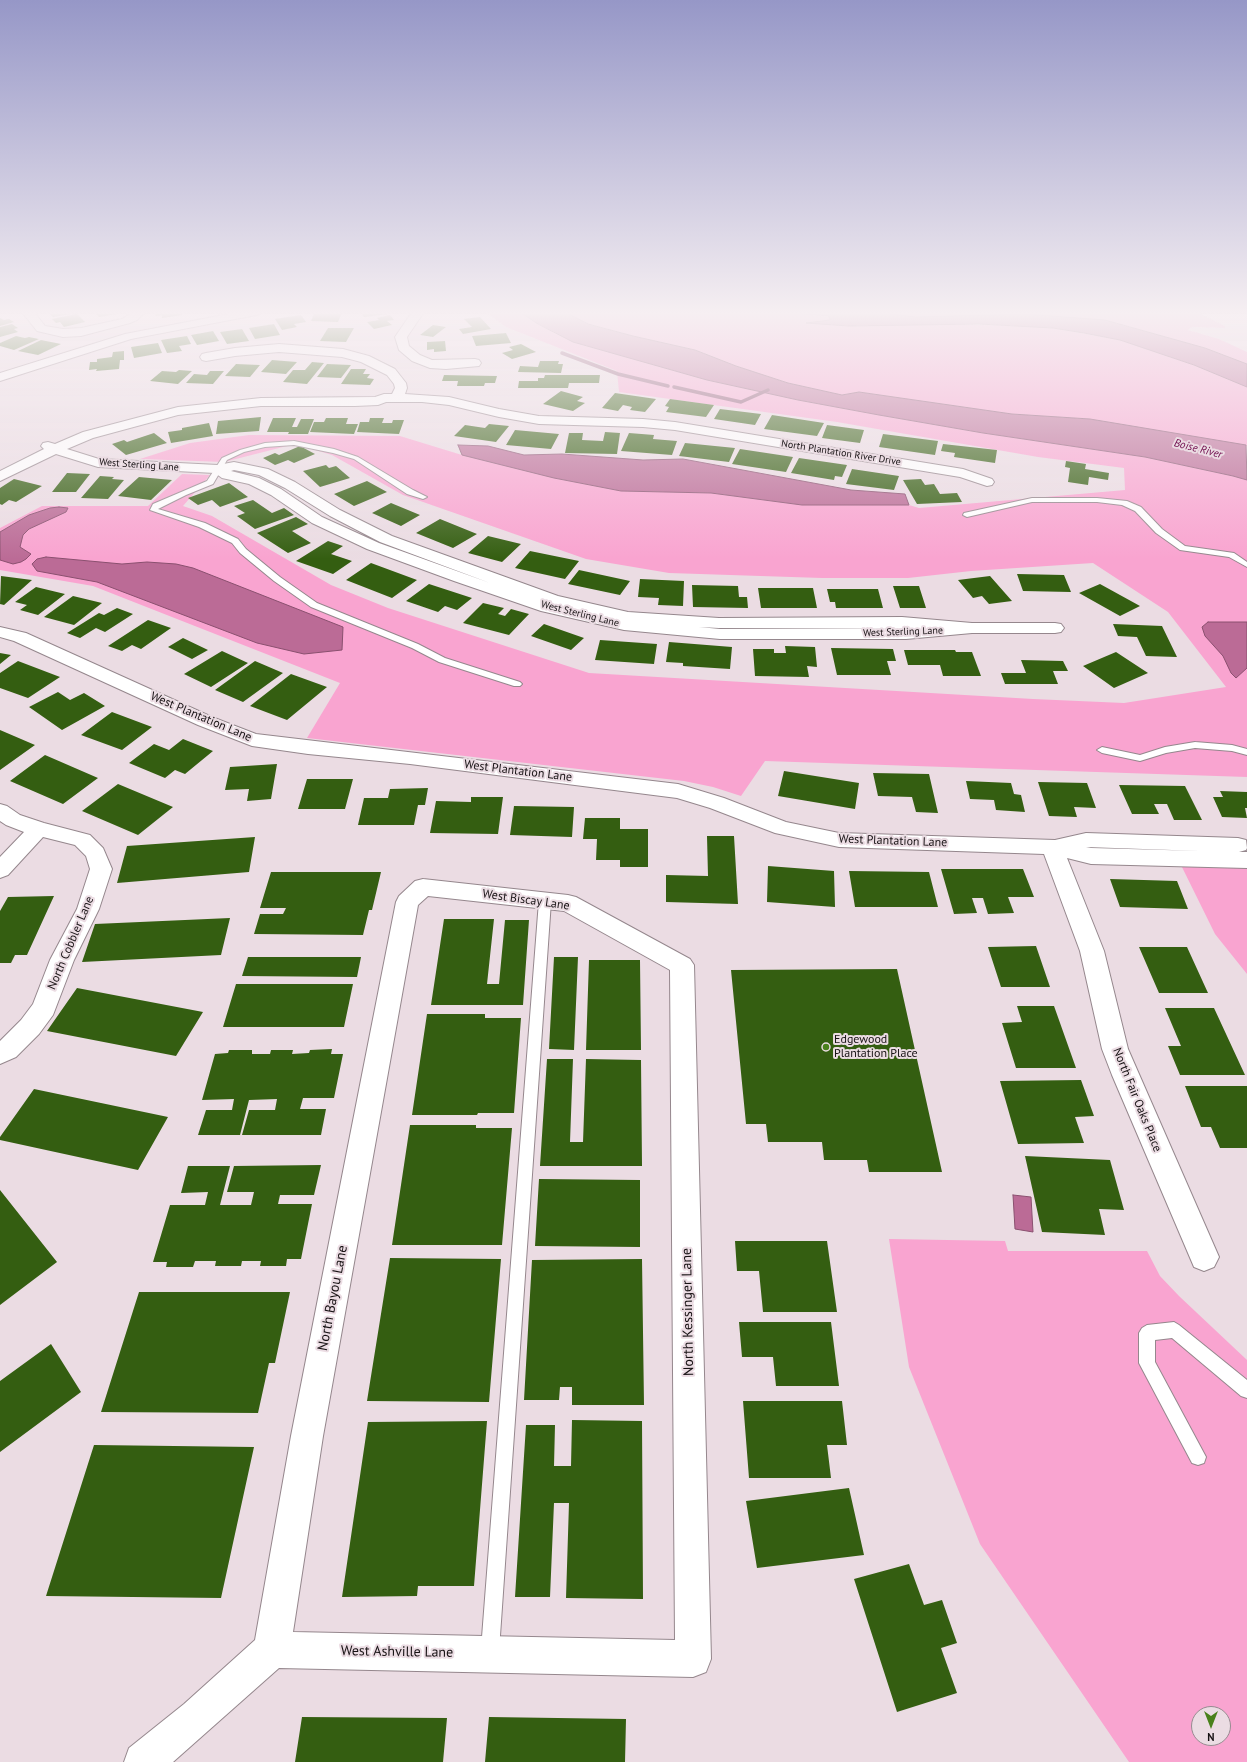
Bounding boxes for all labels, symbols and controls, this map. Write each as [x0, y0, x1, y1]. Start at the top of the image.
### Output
water label: Boise River [1173, 437, 1223, 461]
street label: North Plantation River Drive [780, 438, 902, 468]
street label: West Sterling Lane [99, 456, 179, 474]
street label: West Sterling Lane [540, 599, 620, 629]
street label: West Sterling Lane [863, 625, 943, 639]
street label: West Plantation Lane [148, 689, 254, 745]
street label: West Plantation Lane [463, 757, 573, 785]
street label: West Plantation Lane [838, 832, 948, 850]
street label: West Biscay Lane [481, 887, 571, 913]
street label: North Cobbler Lane [45, 894, 97, 992]
place label: Edgewood Plantation Place [834, 1033, 918, 1061]
marker: Edgewood Plantation Place [821, 1042, 831, 1052]
street label: North Fair Oaks Place [1110, 1046, 1164, 1154]
street label: North Bayou Lane [315, 1244, 351, 1352]
street label: North Kessinger Lane [678, 1248, 698, 1376]
street label: West Ashville Lane [341, 1643, 453, 1661]
north arrow [1191, 1706, 1231, 1746]
text: N [1207, 1730, 1215, 1744]

